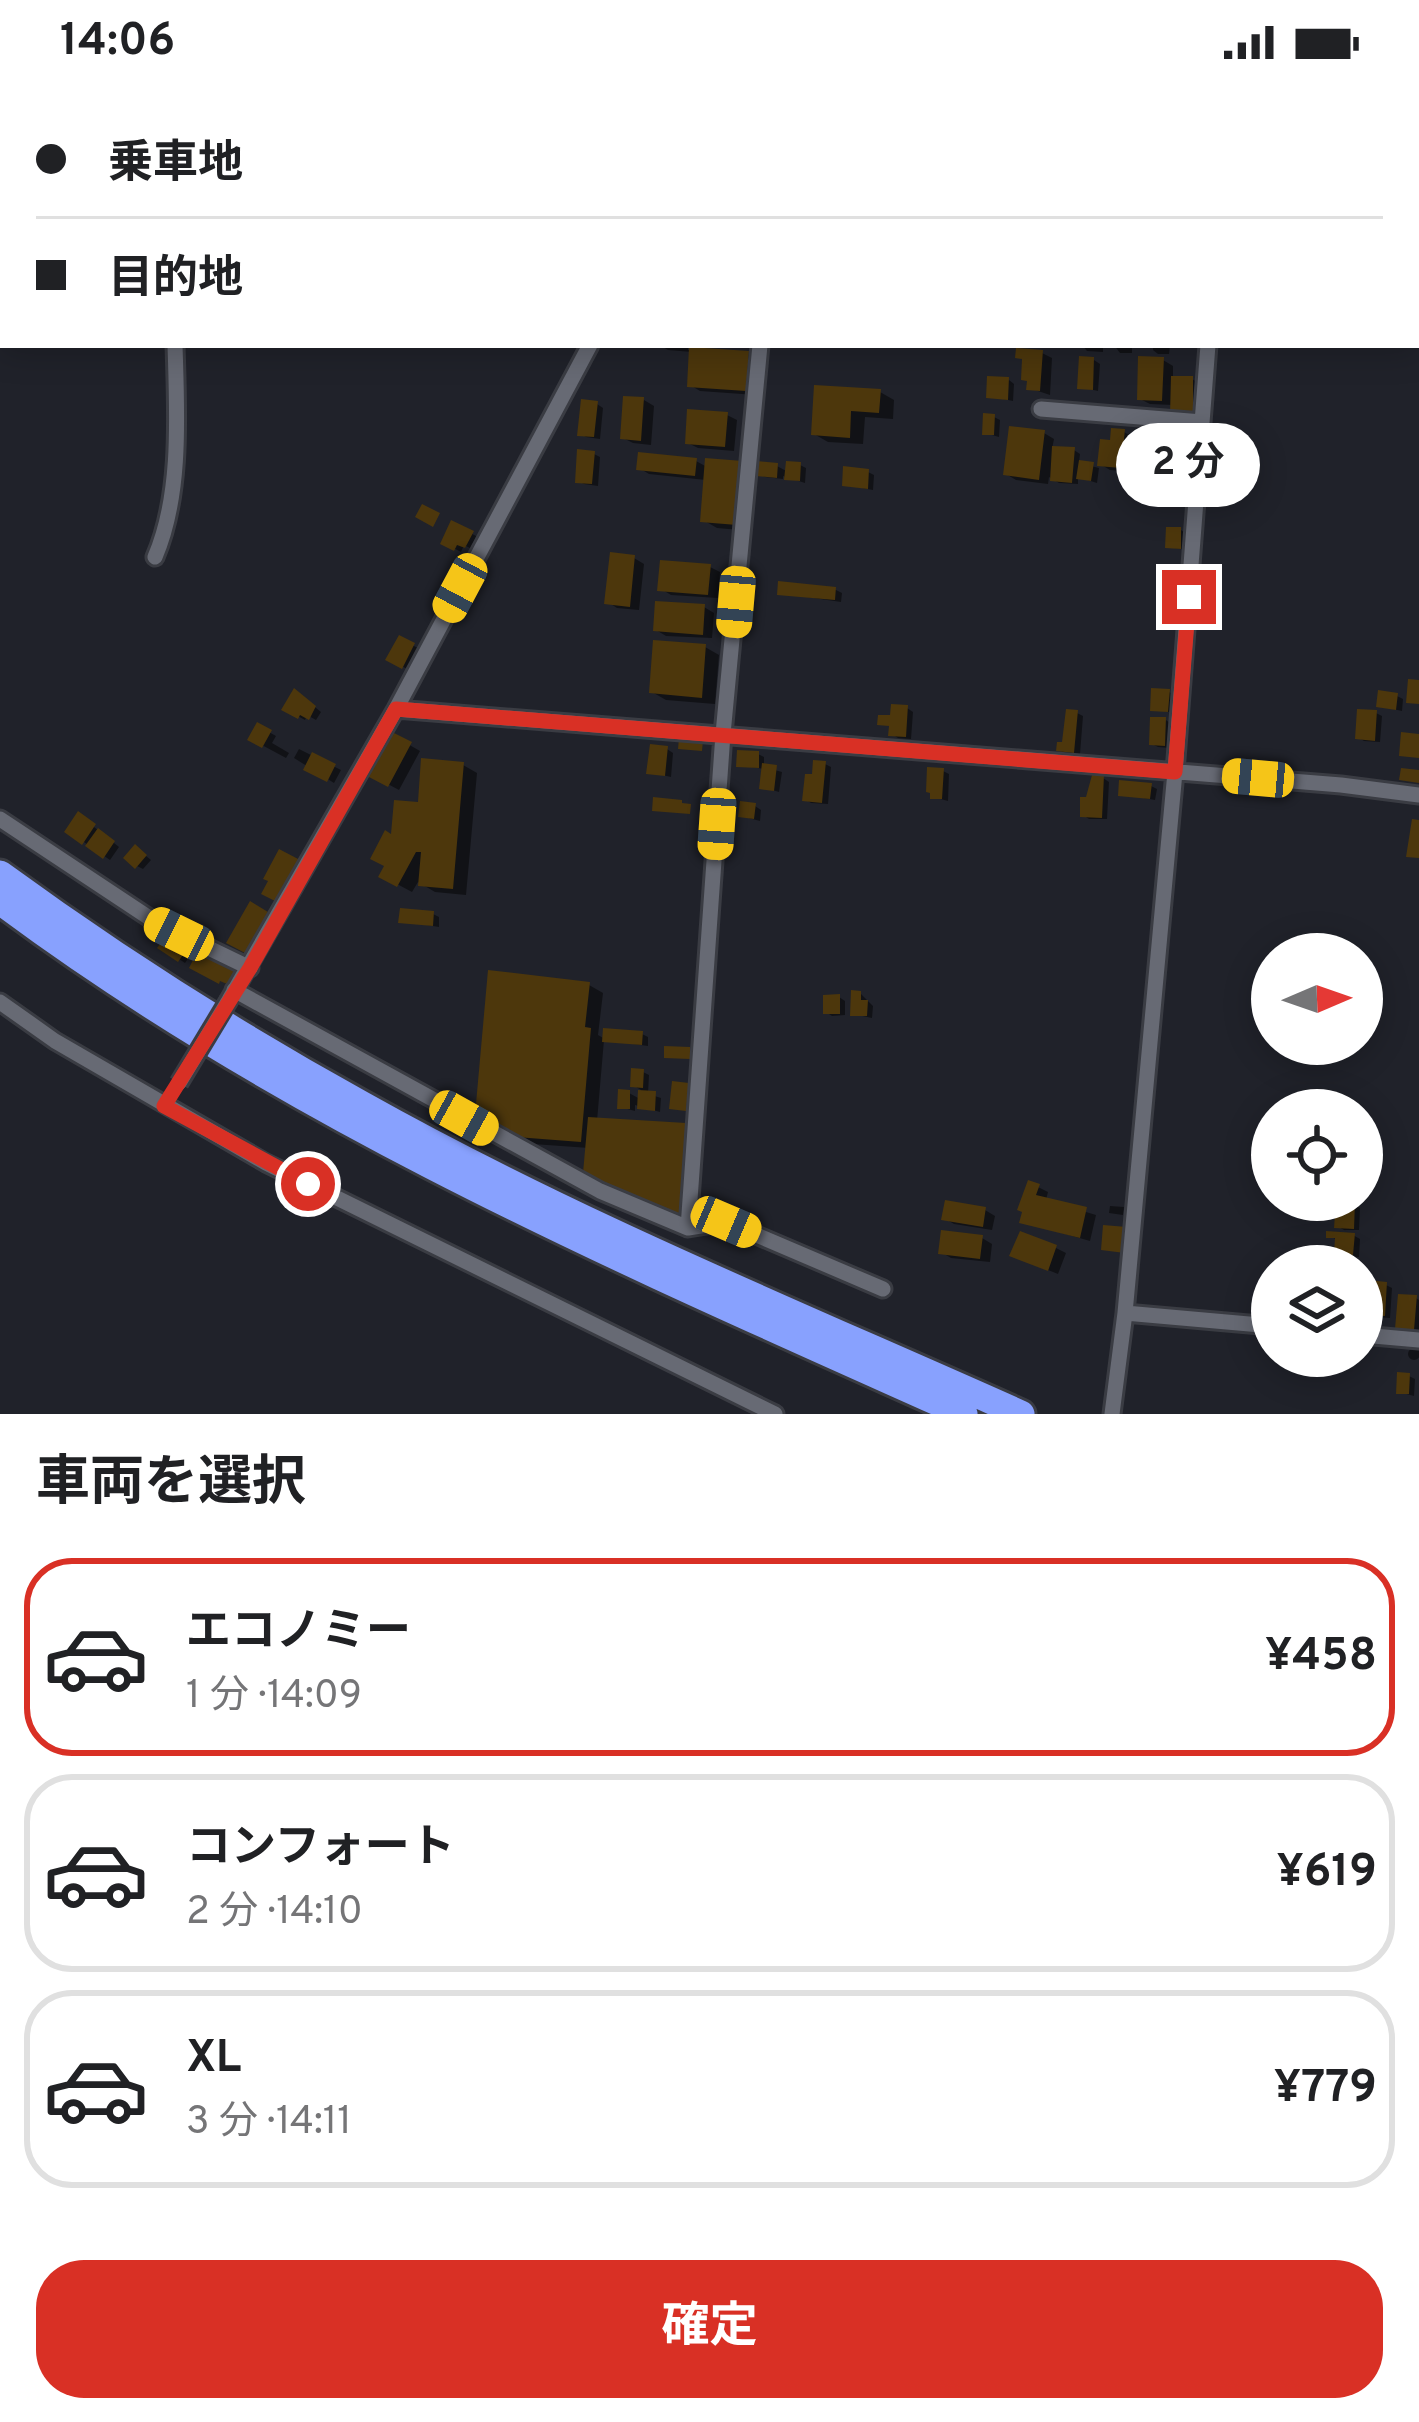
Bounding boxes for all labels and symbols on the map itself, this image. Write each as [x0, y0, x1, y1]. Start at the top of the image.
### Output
callout: 2 分 [1117, 423, 1261, 507]
car [427, 548, 493, 628]
car [715, 565, 757, 639]
route end [1162, 570, 1216, 624]
car [1221, 757, 1295, 799]
car [697, 787, 737, 861]
car [139, 902, 219, 966]
north arrow [1251, 933, 1383, 1065]
car [424, 1085, 504, 1151]
route start [281, 1157, 335, 1211]
car [686, 1191, 766, 1253]

